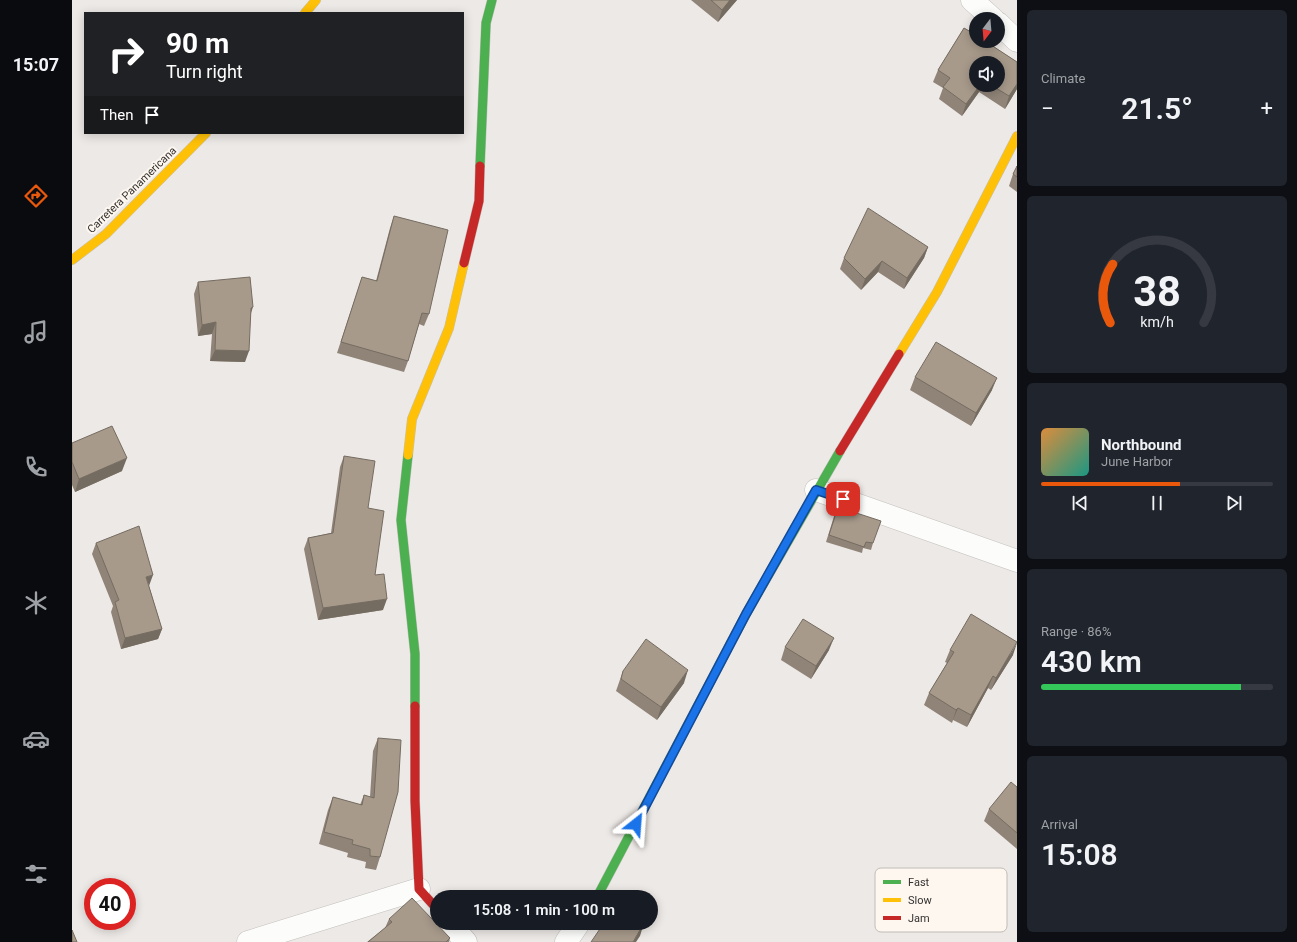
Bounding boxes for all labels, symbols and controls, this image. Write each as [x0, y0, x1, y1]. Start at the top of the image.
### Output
north arrow [969, 12, 1005, 48]
map controls [969, 12, 1005, 92]
text: 90 m [166, 27, 229, 60]
icon: right [100, 28, 152, 80]
text: 15:07 [13, 54, 59, 75]
button: sound [969, 56, 1005, 92]
text: Turn right [166, 61, 243, 82]
text: Climate [1041, 71, 1085, 86]
text: 21.5° [1121, 91, 1193, 126]
text: − [1041, 96, 1054, 121]
text: + [1261, 96, 1273, 121]
icon: arrive [141, 104, 163, 126]
text: Then [100, 106, 133, 124]
street label: Carretera Panamericana [85, 144, 179, 236]
icon: directions [22, 182, 50, 210]
text: 38 [1133, 266, 1181, 315]
text: km/h [1140, 313, 1174, 329]
icon: music [22, 318, 50, 346]
text: Northbound [1101, 436, 1182, 454]
icon: phone [22, 453, 50, 481]
text: June Harbor [1101, 454, 1173, 469]
pin [826, 482, 860, 516]
icon: arrive [832, 488, 854, 510]
icon: previous [1069, 492, 1091, 514]
icon: pause [1146, 492, 1168, 514]
icon: next [1223, 492, 1245, 514]
icon: climate [22, 589, 50, 617]
text: Range · 86% [1041, 624, 1111, 639]
text: 430 km [1041, 644, 1142, 679]
icon: car [22, 725, 50, 753]
position arrow [615, 803, 657, 845]
text: Arrival [1041, 817, 1078, 832]
text: 15:08 [1041, 837, 1118, 872]
icon: filters [22, 860, 50, 888]
legend [875, 868, 1007, 932]
text: Fast [908, 876, 930, 889]
speed limit sign: 40 [84, 878, 136, 930]
text: Slow [908, 894, 932, 907]
text: 15:08 · 1 min · 100 m [473, 901, 615, 919]
text: Jam [908, 912, 930, 925]

